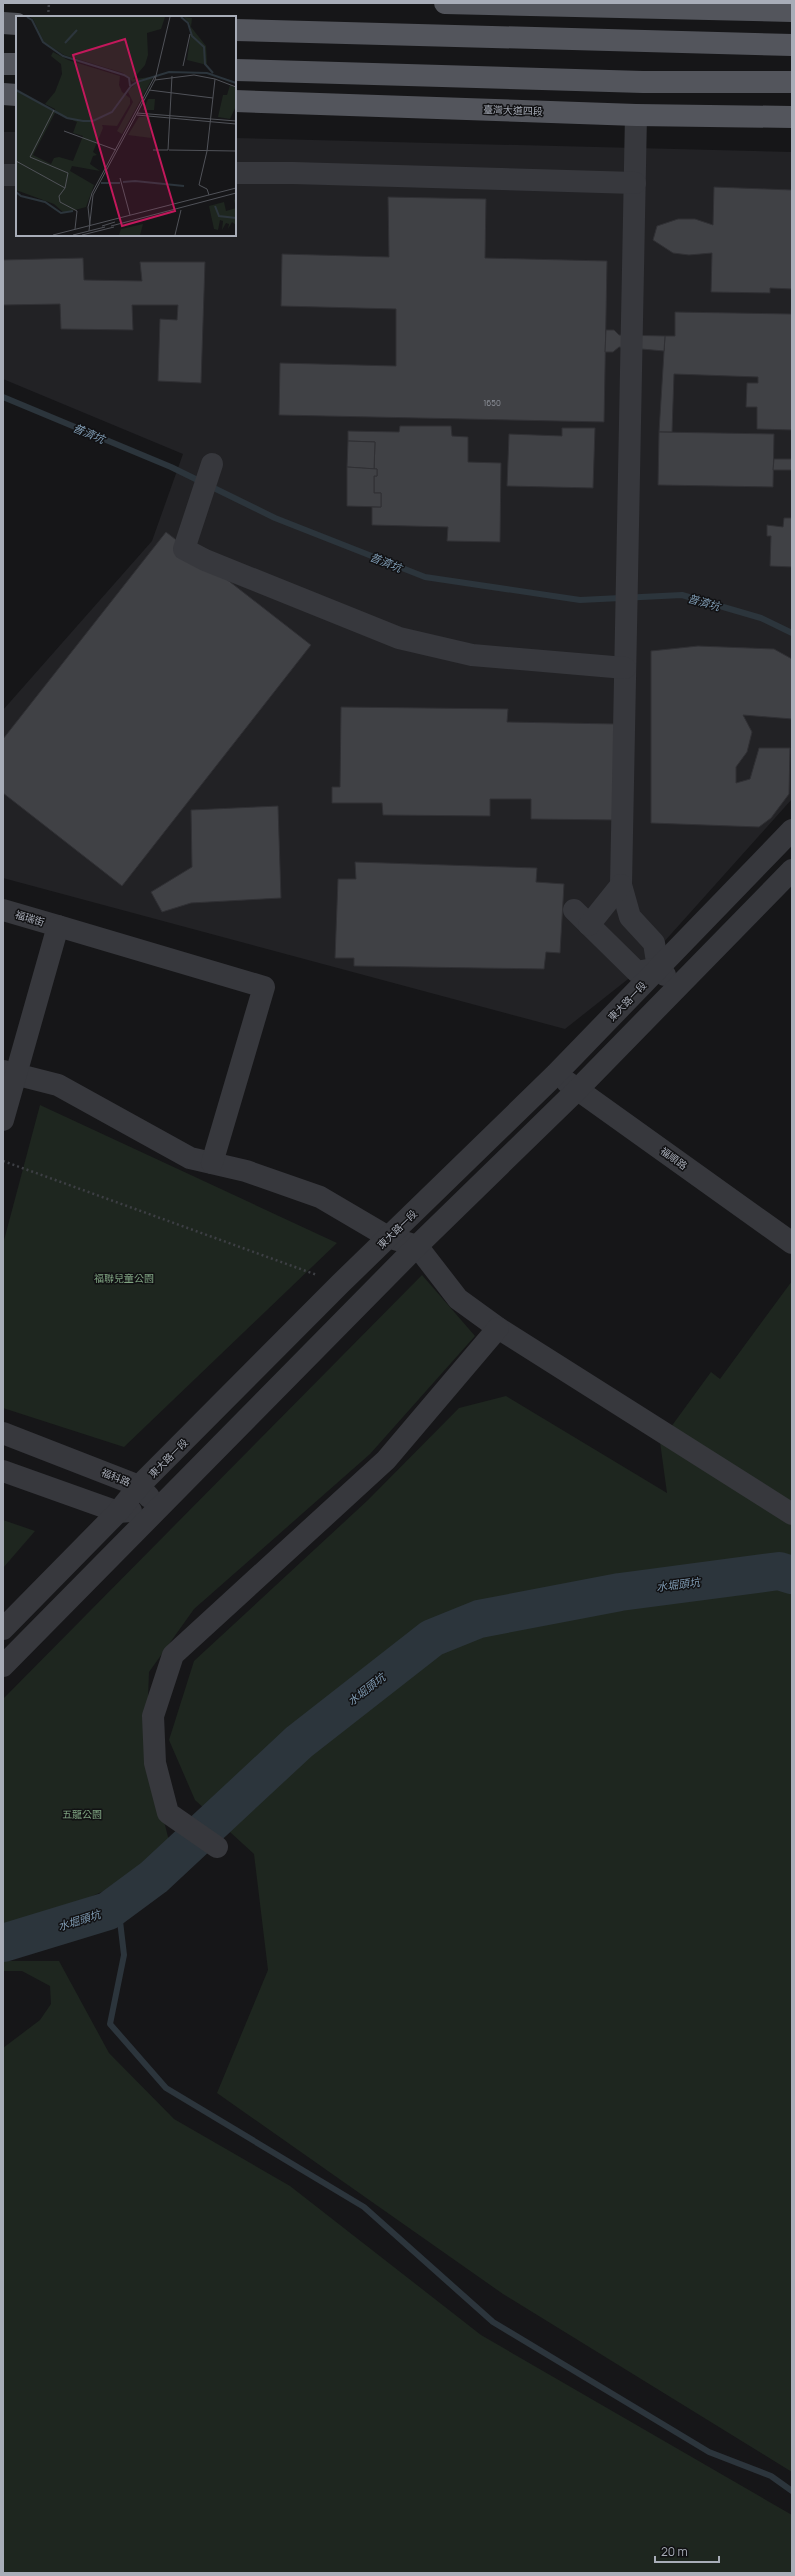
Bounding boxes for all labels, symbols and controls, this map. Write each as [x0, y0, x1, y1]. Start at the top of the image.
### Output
inset map [16, 16, 236, 236]
street label: 臺灣大道四段 [483, 102, 543, 118]
house number: 1650 [483, 397, 501, 408]
water label: 普濟坑 [71, 420, 109, 447]
water label: 普濟坑 [368, 549, 406, 576]
water label: 普濟坑 [686, 590, 724, 614]
street label: 福瑞街 [14, 907, 46, 929]
street label: 東大路一段 [605, 978, 649, 1024]
street label: 福順路 [658, 1144, 690, 1172]
street label: 東大路一段 [374, 1207, 420, 1251]
park label: 福聯兒童公園 [94, 1271, 154, 1285]
street label: 東大路一段 [145, 1435, 191, 1481]
street label: 福科路 [99, 1465, 133, 1489]
water label: 水堀頭坑 [655, 1574, 703, 1594]
water label: 水堀頭坑 [344, 1668, 390, 1708]
park label: 五龍公園 [62, 1807, 102, 1821]
water label: 水堀頭坑 [56, 1906, 104, 1934]
scale bar [655, 2538, 719, 2564]
text: 20 m [661, 2543, 688, 2560]

